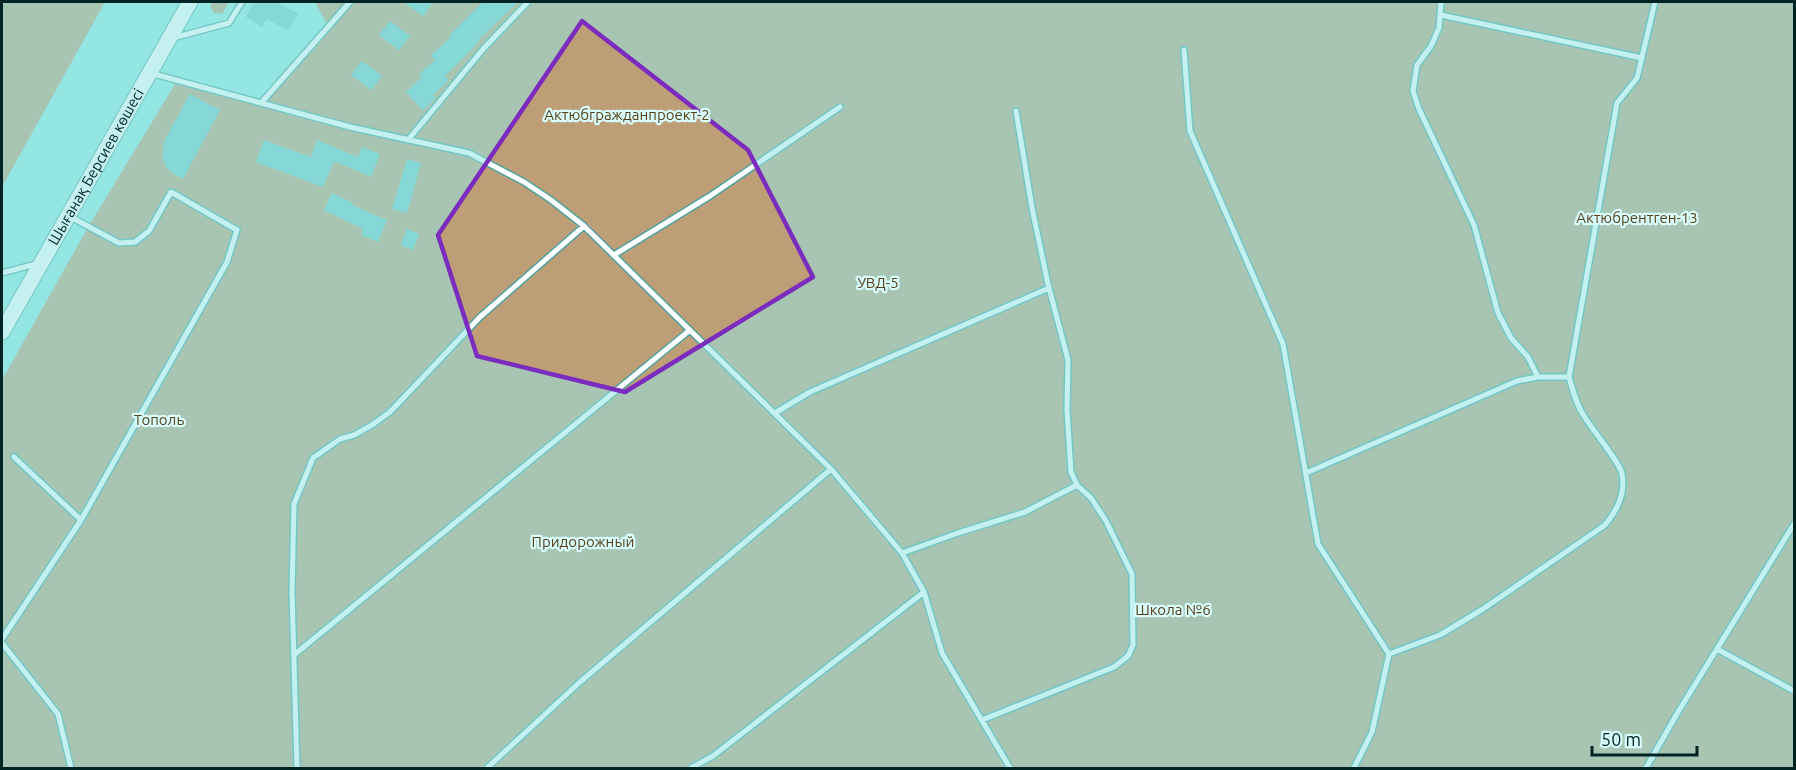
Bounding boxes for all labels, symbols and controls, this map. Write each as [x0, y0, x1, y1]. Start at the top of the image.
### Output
street label: Шығанақ Берсиев көшесі [44, 85, 147, 248]
park label: Актюбгражданпроект-2 [544, 106, 710, 123]
park label: Актюбрентген-13 [1576, 209, 1698, 226]
park label: УВД-5 [857, 274, 899, 291]
park label: Тополь [134, 411, 184, 428]
park label: Придорожный [532, 533, 634, 550]
park label: Школа №6 [1135, 601, 1211, 618]
scale bar [1592, 719, 1697, 757]
text: 50 m [1601, 729, 1641, 749]

